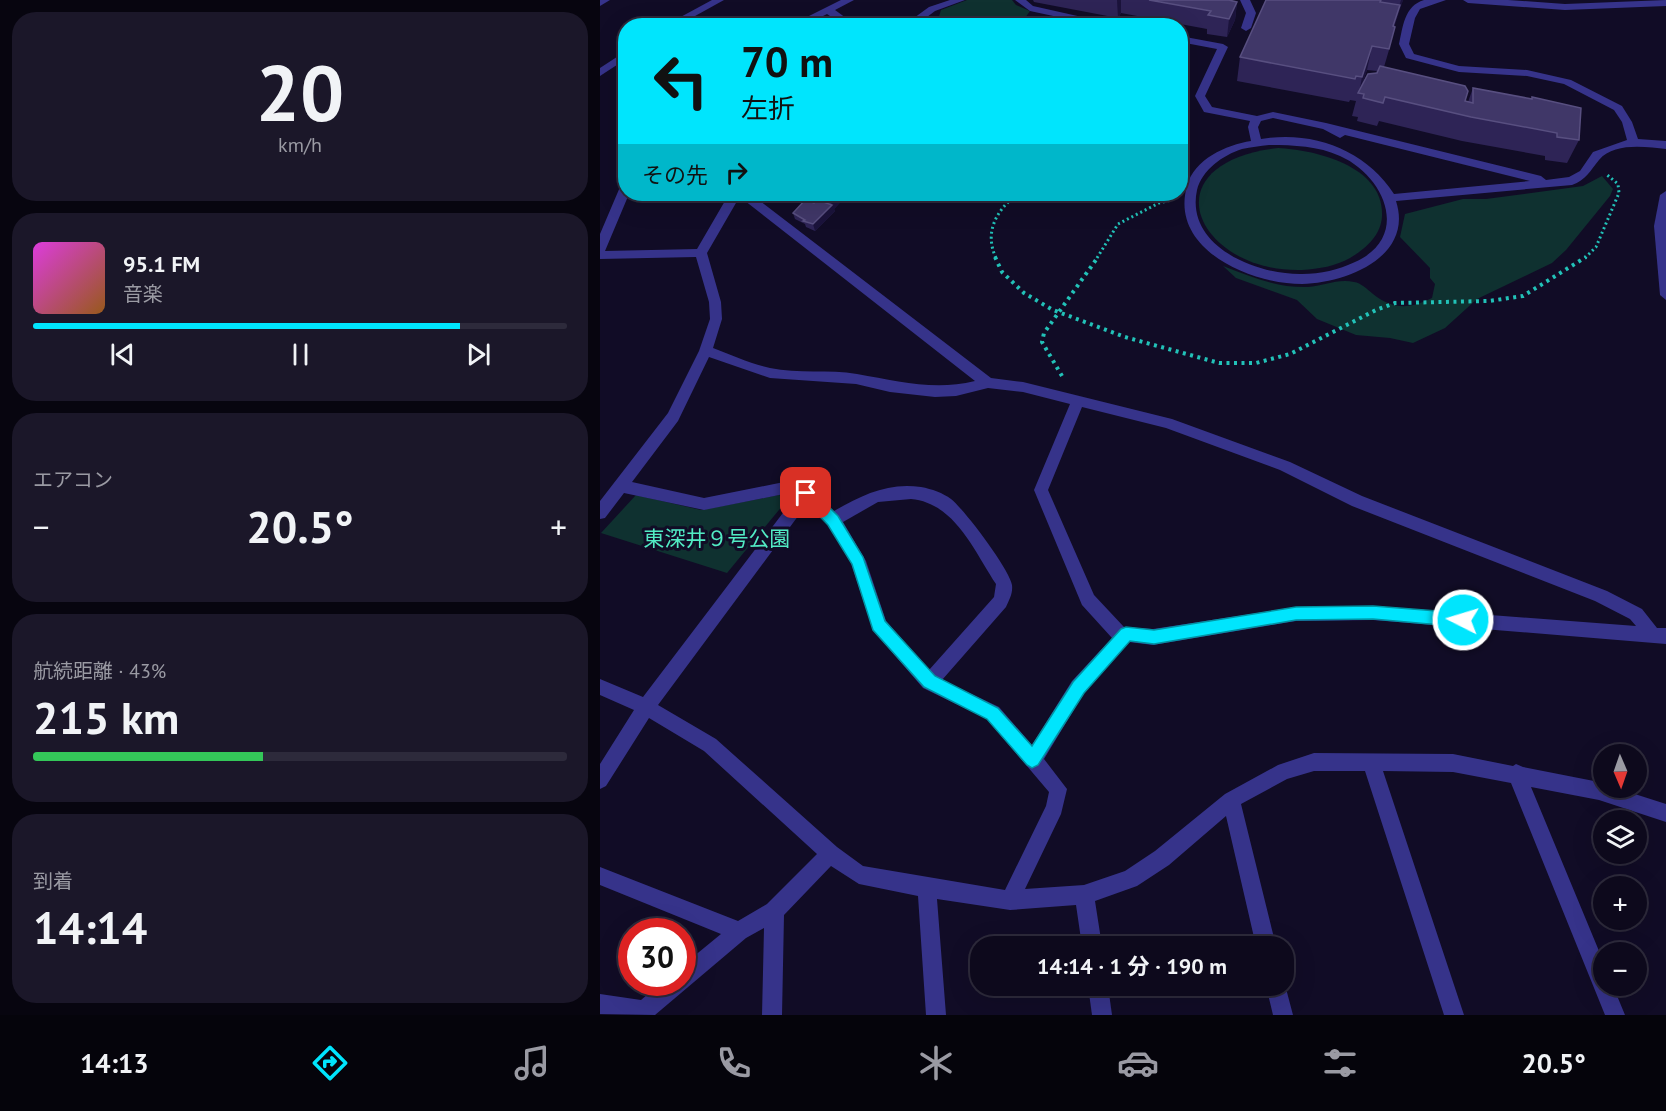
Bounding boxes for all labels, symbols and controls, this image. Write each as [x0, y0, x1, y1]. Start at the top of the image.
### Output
text: 70 m [741, 34, 833, 89]
text: 20 [256, 42, 344, 143]
icon: left [642, 42, 720, 120]
text: 左折 [741, 91, 795, 125]
text: km/h [278, 132, 322, 158]
icon: right [720, 156, 753, 189]
text: その先 [642, 161, 708, 189]
text: 95.1 FM [123, 250, 200, 278]
text: 音楽 [123, 281, 163, 307]
icon: previous [106, 338, 139, 371]
icon: pause [284, 338, 317, 371]
icon: next [462, 338, 495, 371]
text: エアコン [33, 467, 113, 493]
pin [780, 467, 831, 518]
icon: arrive [789, 476, 822, 509]
text: 20.5° [246, 497, 354, 555]
text: − [33, 505, 50, 548]
text: + [550, 505, 567, 548]
park label: 東深井９号公園 [644, 525, 791, 552]
position arrow [1431, 588, 1495, 652]
text: 航続距離 · 43% [33, 658, 166, 684]
text: 215 km [33, 688, 179, 746]
north arrow [1593, 744, 1647, 798]
map controls [1593, 744, 1647, 996]
button: layers [1593, 810, 1647, 864]
text: 到着 [33, 868, 73, 894]
button: + [1593, 876, 1647, 930]
text: 14:14 [33, 898, 147, 956]
speed limit sign: 30 [618, 918, 696, 996]
button: − [1593, 942, 1647, 996]
text: 14:14 · 1 分 · 190 m [1037, 952, 1227, 980]
icon: directions [309, 1042, 351, 1084]
icon: music [511, 1042, 553, 1084]
icon: phone [713, 1042, 755, 1084]
icon: climate [915, 1042, 957, 1084]
icon: car [1117, 1042, 1159, 1084]
icon: filters [1319, 1042, 1361, 1084]
text: 14:13 [80, 1046, 149, 1080]
text: 20.5° [1522, 1046, 1586, 1080]

